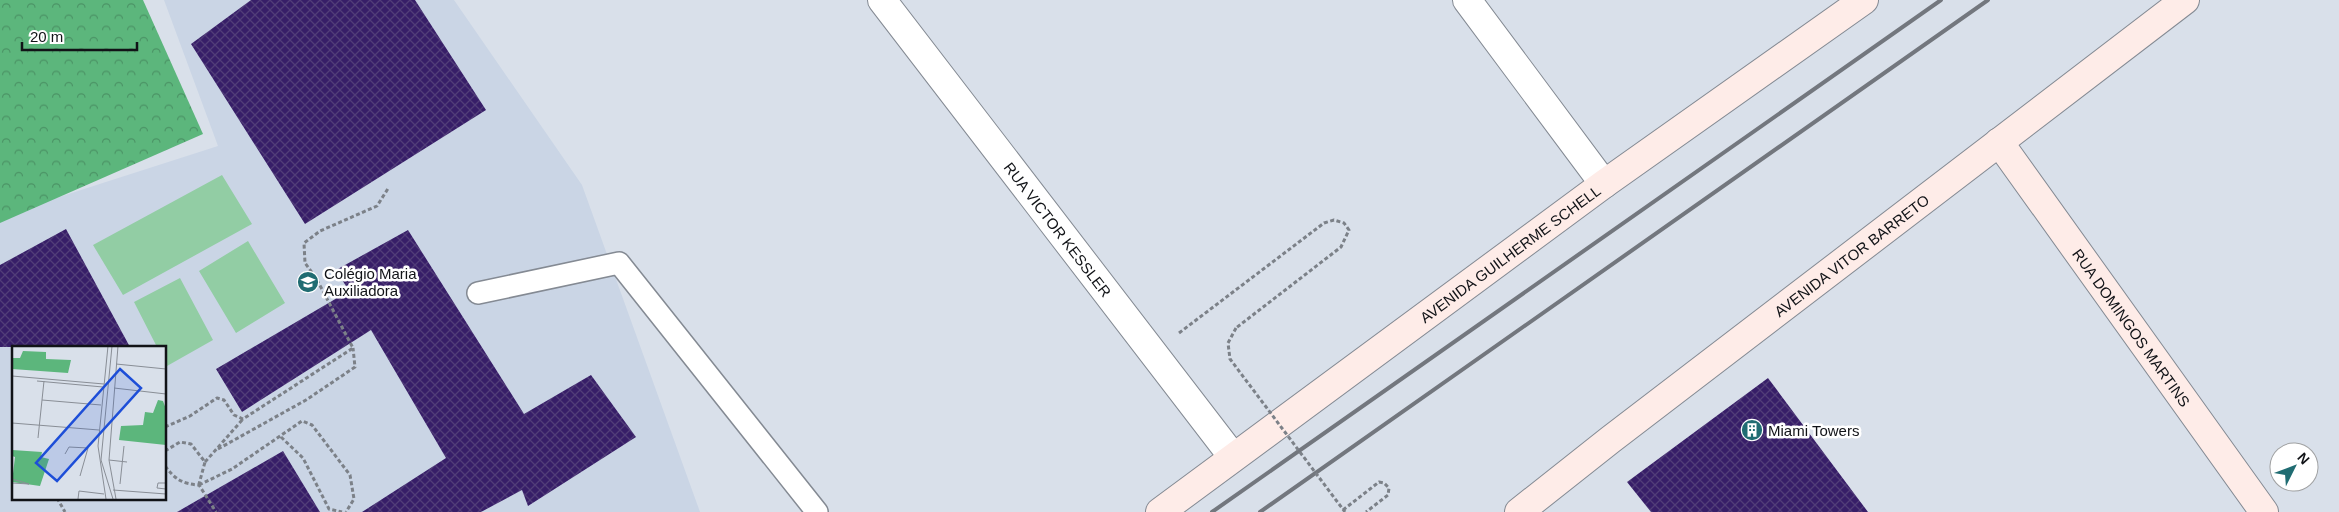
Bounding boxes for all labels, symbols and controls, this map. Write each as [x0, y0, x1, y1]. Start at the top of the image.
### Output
scale bar [22, 20, 138, 52]
text: 20 m [30, 28, 63, 45]
street label: RUA VICTOR KESSLER [1001, 159, 1115, 300]
street label: AVENIDA GUILHERME SCHELL [1416, 181, 1603, 326]
street label: AVENIDA VITOR BARRETO [1771, 191, 1932, 320]
street label: RUA DOMINGOS MARTINS [2070, 245, 2194, 410]
place label: Colégio Maria Auxiliadora [324, 265, 417, 299]
school or university icon: Colégio Maria Auxiliadora [296, 270, 320, 294]
inset map [12, 346, 166, 500]
building icon: Miami Towers [1740, 418, 1764, 442]
place label: Miami Towers [1768, 422, 1859, 439]
north arrow [2269, 442, 2319, 492]
text: N [2294, 449, 2313, 467]

